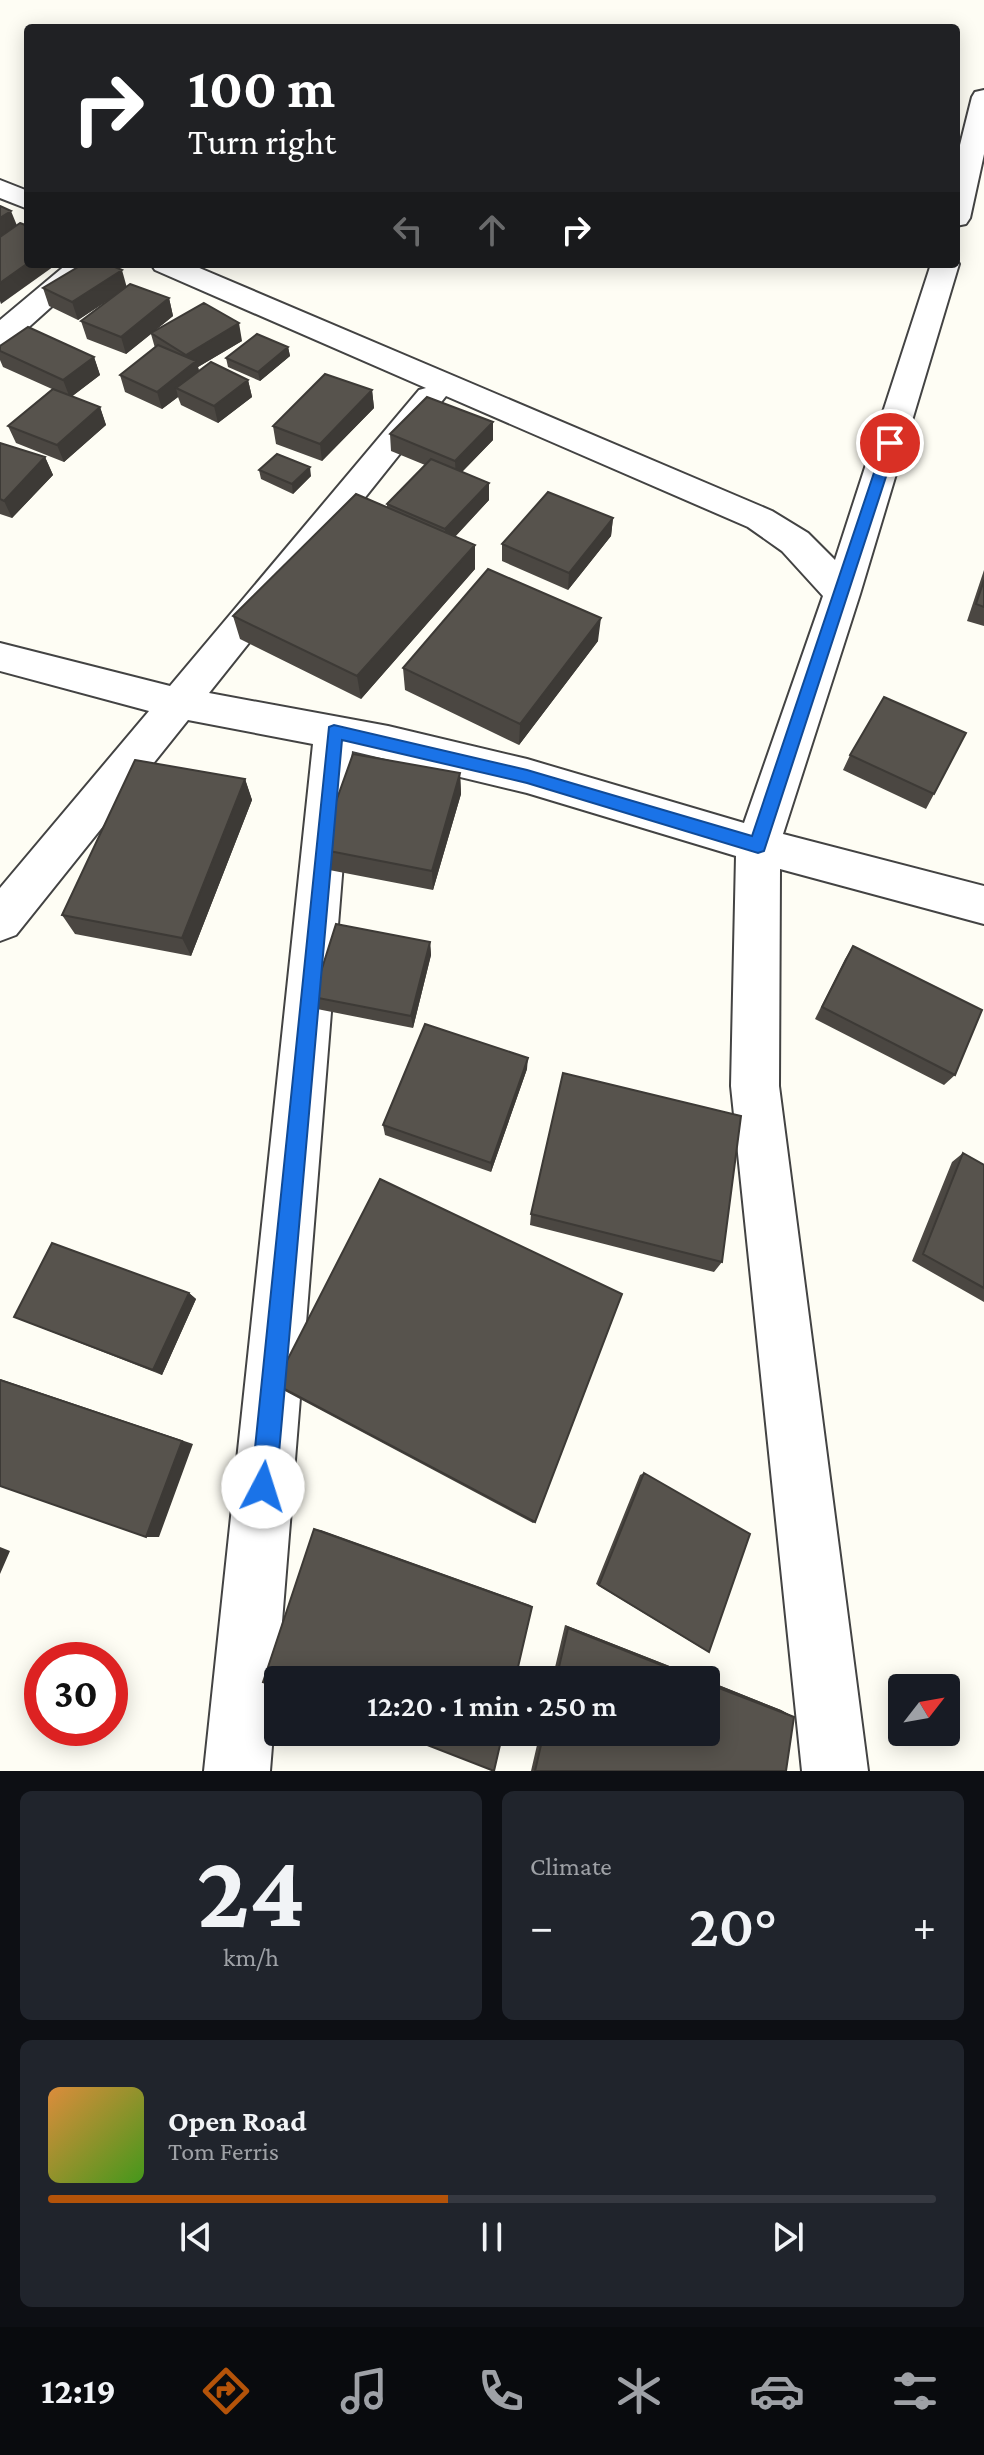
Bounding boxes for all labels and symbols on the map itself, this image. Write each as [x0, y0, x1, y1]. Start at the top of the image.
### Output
pin [856, 409, 924, 477]
position arrow [221, 1445, 305, 1529]
speed limit sign: 30 [24, 1642, 128, 1746]
north arrow [888, 1674, 960, 1746]

